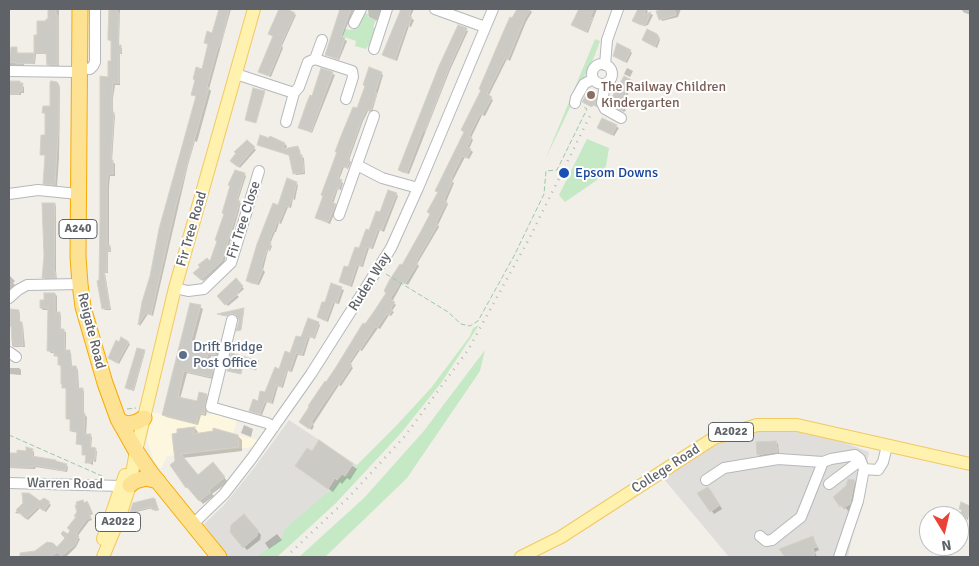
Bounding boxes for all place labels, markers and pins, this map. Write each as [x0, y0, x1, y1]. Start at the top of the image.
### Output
place label: The Railway Children Kindergarten [601, 79, 726, 111]
marker: The Railway Children Kindergarten [585, 89, 597, 101]
place label: Epsom Downs [575, 165, 658, 181]
marker: Epsom Downs [557, 166, 571, 180]
place label: Drift Bridge Post Office [193, 339, 263, 372]
marker: Drift Bridge Post Office [177, 349, 189, 361]

